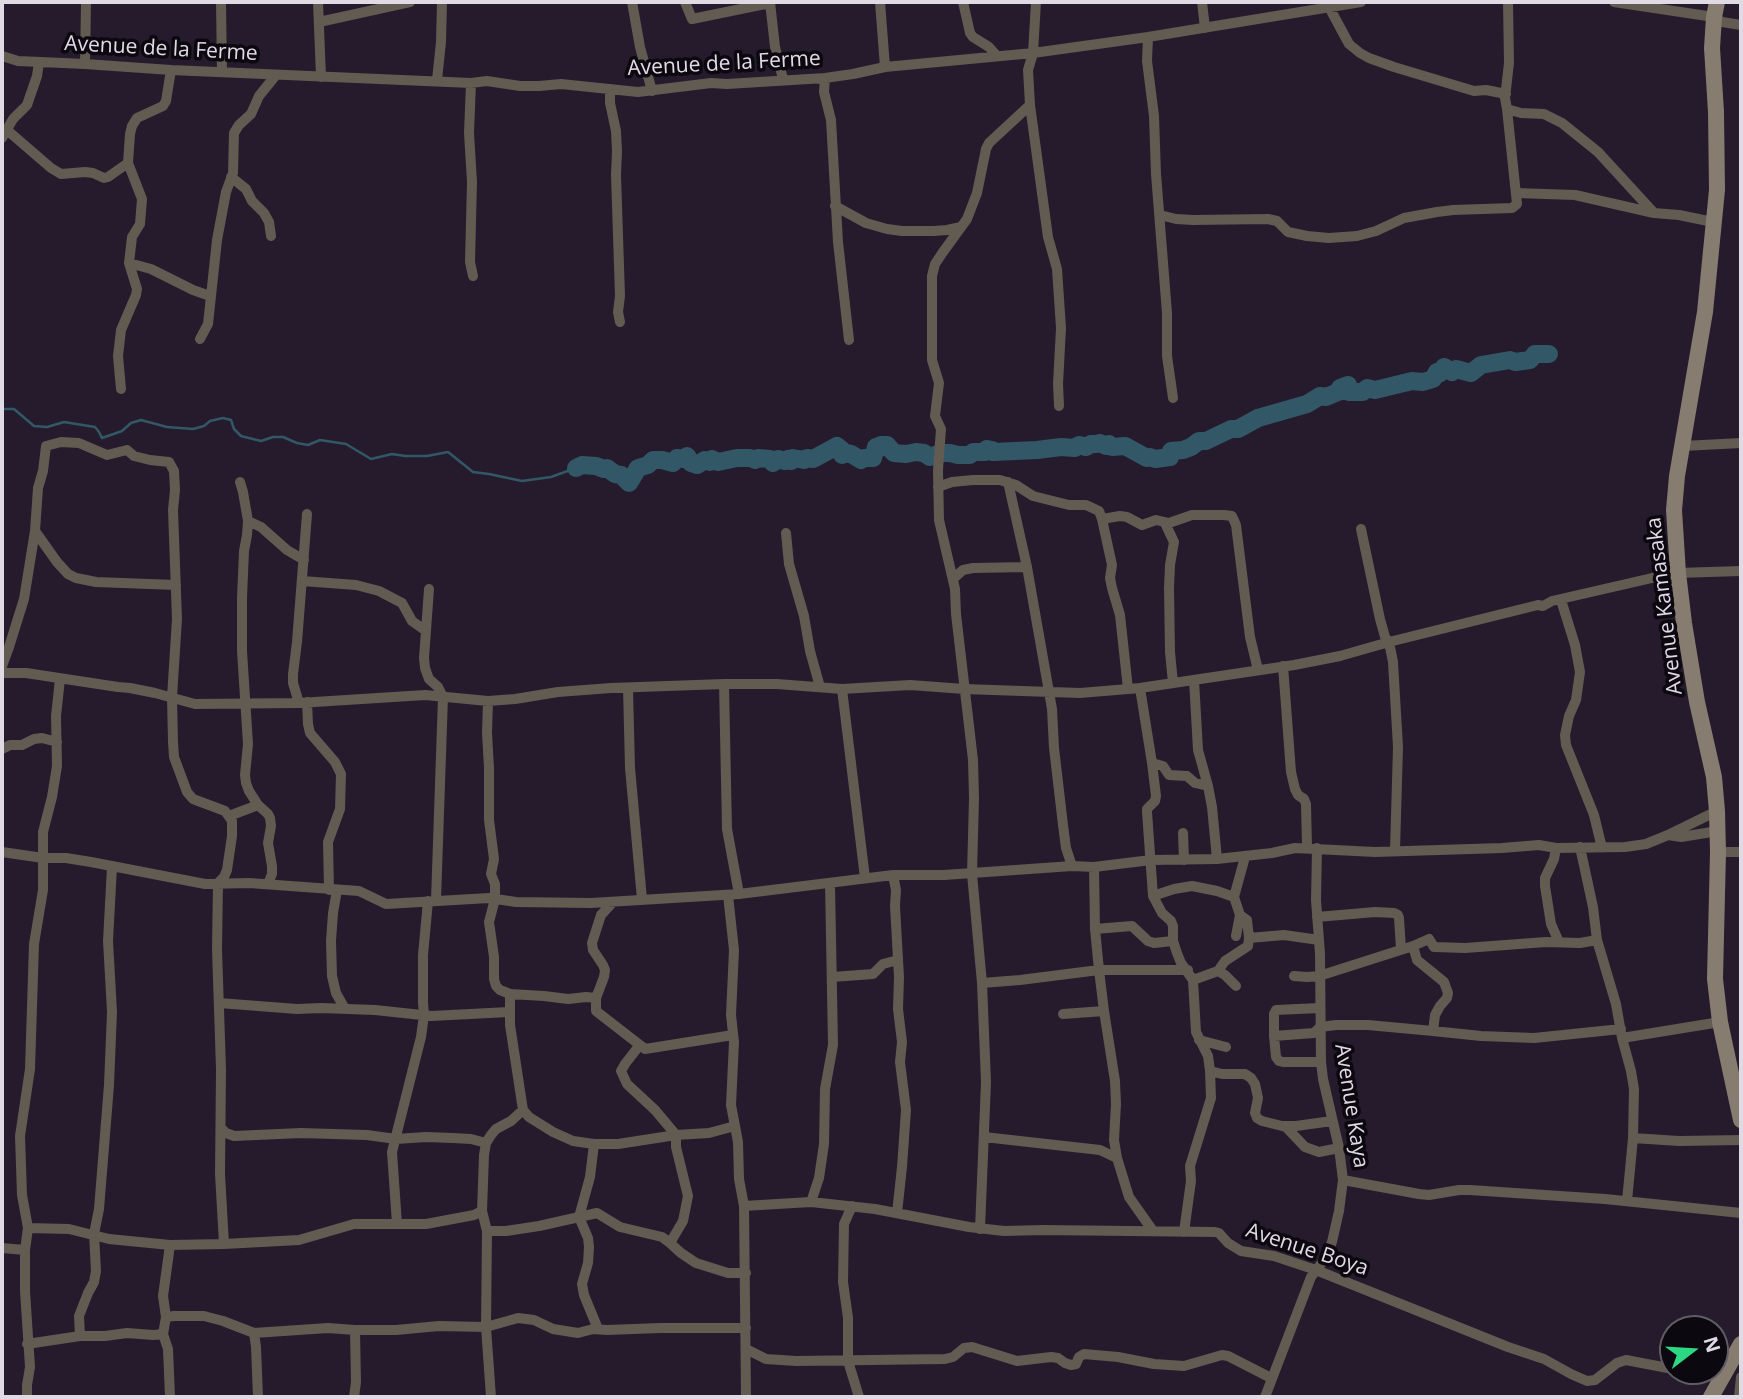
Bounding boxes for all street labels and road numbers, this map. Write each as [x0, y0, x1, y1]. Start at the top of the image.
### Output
street label: Avenue de la Ferme [64, 31, 258, 67]
street label: Avenue de la Ferme [627, 46, 821, 82]
street label: Avenue Kamasaka [1642, 516, 1688, 696]
street label: Avenue Kaya [1329, 1042, 1373, 1170]
street label: Avenue Boya [1243, 1218, 1371, 1282]

